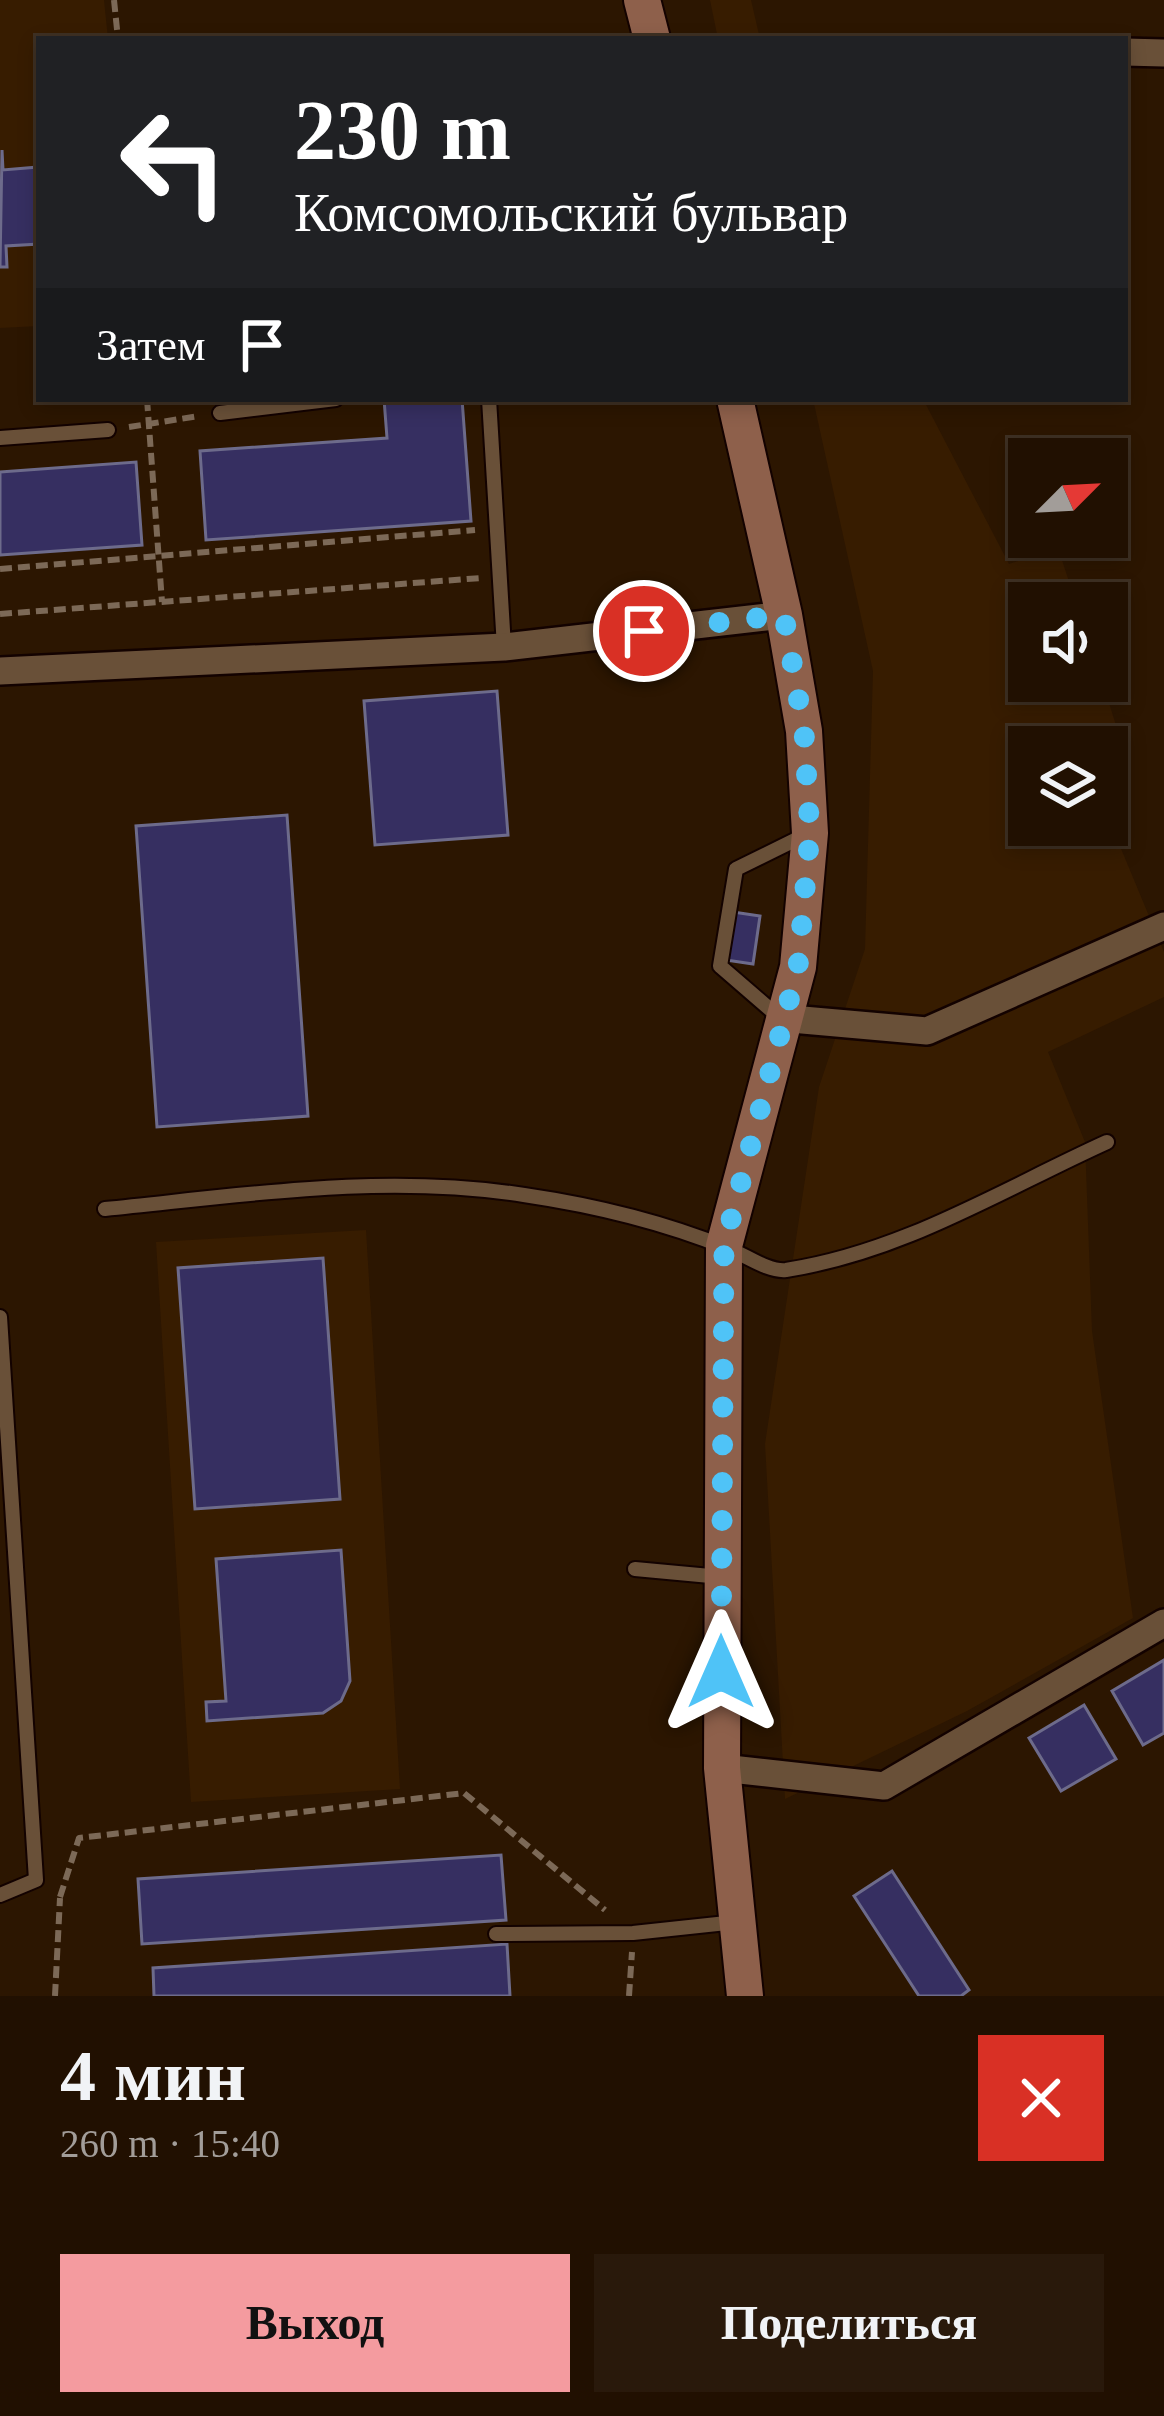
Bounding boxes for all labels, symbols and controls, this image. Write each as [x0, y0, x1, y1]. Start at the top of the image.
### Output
icon: left [96, 84, 252, 240]
text: 230 m [294, 84, 511, 177]
text: Комсомольский бульвар [294, 183, 848, 243]
icon: arrive [229, 312, 295, 378]
text: Затем [96, 320, 205, 370]
north arrow [1008, 438, 1128, 558]
map controls [1008, 438, 1128, 846]
pin [593, 580, 695, 682]
button: sound [1008, 582, 1128, 702]
icon: arrive [611, 598, 677, 664]
button: layers [1008, 726, 1128, 846]
position arrow [658, 1609, 784, 1735]
button: close [978, 2035, 1104, 2161]
text: 4 мин [60, 2036, 246, 2116]
text: 260 m · 15:40 [60, 2122, 280, 2165]
button: Выход [60, 2254, 570, 2392]
button: Поделиться [594, 2254, 1104, 2392]

